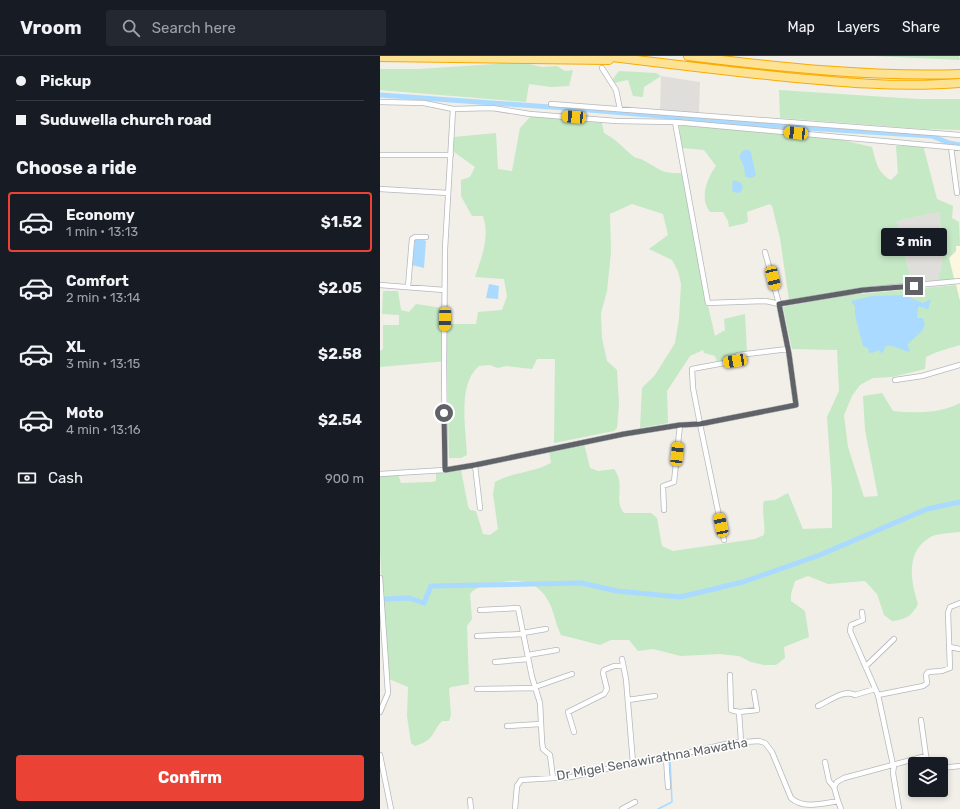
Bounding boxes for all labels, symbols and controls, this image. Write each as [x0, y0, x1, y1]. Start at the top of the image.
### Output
search box [106, 10, 386, 46]
text: Vroom [20, 16, 82, 39]
icon: search [120, 17, 142, 39]
text: Search here [152, 19, 236, 37]
text: Map [788, 19, 815, 36]
text: Layers [837, 19, 880, 36]
text: Share [902, 19, 940, 36]
text: Pickup [40, 72, 91, 90]
car [562, 110, 586, 124]
text: Suduwella church road [40, 111, 212, 129]
car [783, 126, 809, 140]
text: Choose a ride [16, 157, 137, 179]
icon: car [18, 204, 54, 240]
text: Economy [66, 206, 135, 224]
text: $1.52 [321, 213, 362, 231]
text: 1 min · 13:13 [66, 224, 138, 239]
callout: 3 min [881, 228, 947, 256]
text: 3 min [896, 234, 932, 249]
car [764, 265, 782, 291]
icon: car [18, 270, 54, 306]
text: Comfort [66, 272, 129, 290]
route end [905, 277, 923, 295]
text: $2.05 [318, 279, 362, 297]
text: 2 min · 13:14 [66, 290, 140, 305]
car [439, 307, 451, 331]
icon: car [18, 336, 54, 372]
text: XL [66, 338, 85, 356]
text: $2.58 [318, 345, 362, 363]
car [722, 353, 748, 369]
text: 3 min · 13:15 [66, 356, 140, 371]
icon: car [18, 402, 54, 438]
text: Moto [66, 404, 104, 422]
route start [435, 404, 453, 422]
text: $2.54 [318, 411, 362, 429]
text: 4 min · 13:16 [66, 422, 141, 437]
car [670, 441, 684, 467]
icon: cash [16, 467, 38, 489]
text: Cash [48, 469, 83, 487]
text: 900 m [325, 471, 364, 486]
car [713, 512, 729, 538]
street label: Dr Migel Senawirathna Mawatha [555, 735, 749, 784]
button: Confirm [16, 755, 364, 801]
map controls [908, 757, 948, 797]
button: layers [908, 757, 948, 797]

